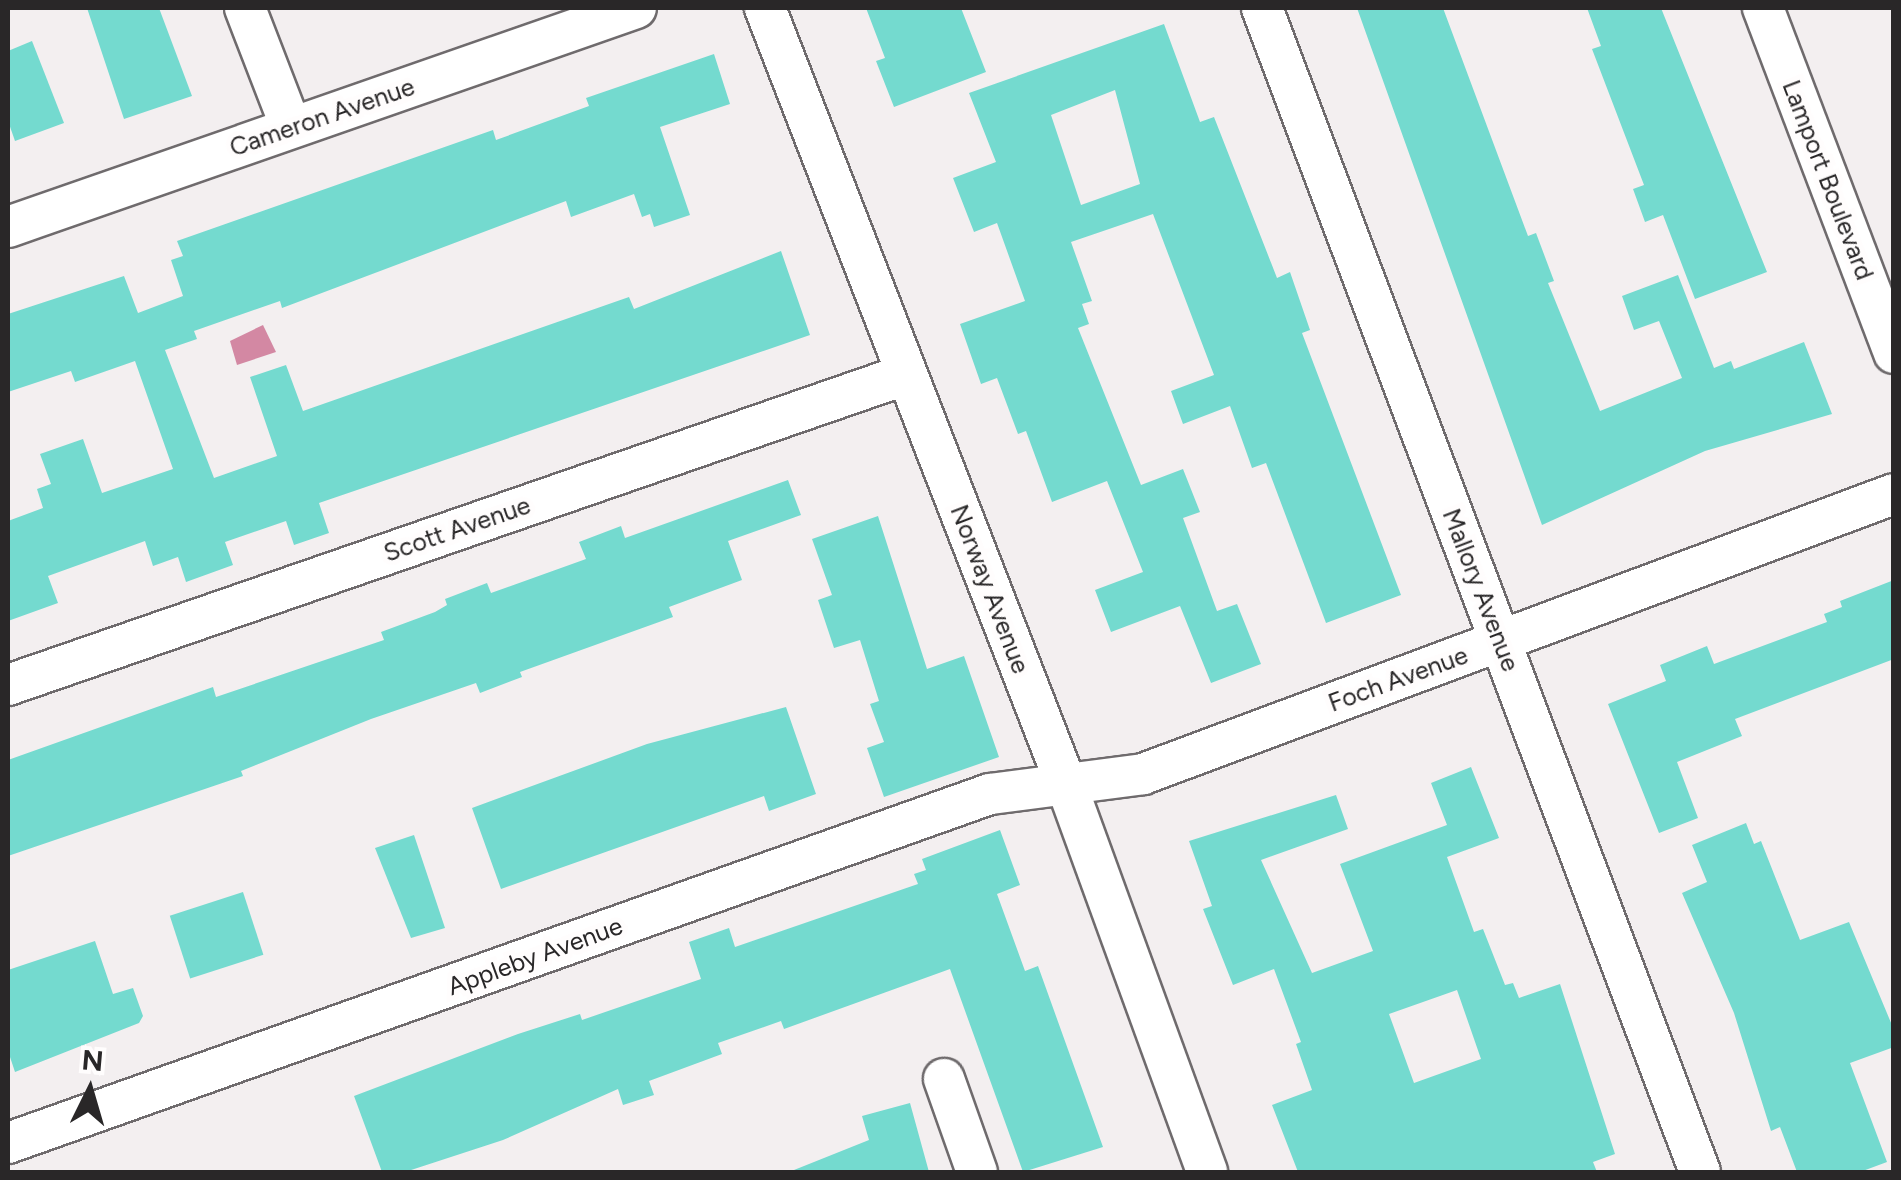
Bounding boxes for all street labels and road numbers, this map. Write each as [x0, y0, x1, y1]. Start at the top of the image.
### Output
street label: Cameron Avenue [226, 71, 418, 163]
street label: Lamport Boulevard [1776, 76, 1880, 284]
street label: Scott Avenue [380, 490, 534, 568]
street label: Norway Avenue [944, 501, 1036, 677]
street label: Mallory Avenue [1436, 504, 1526, 676]
street label: Foch Avenue [1324, 640, 1472, 718]
street label: Appleby Avenue [444, 910, 626, 1002]

